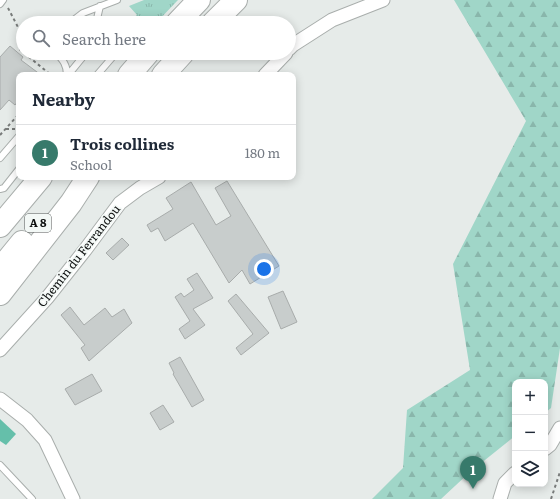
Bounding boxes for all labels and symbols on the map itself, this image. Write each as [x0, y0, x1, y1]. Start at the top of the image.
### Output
street label: Chemin du Ferrandou [32, 200, 124, 310]
road number: A 8 [25, 214, 51, 232]
your location [254, 259, 274, 279]
pin: 1 [460, 456, 486, 489]

